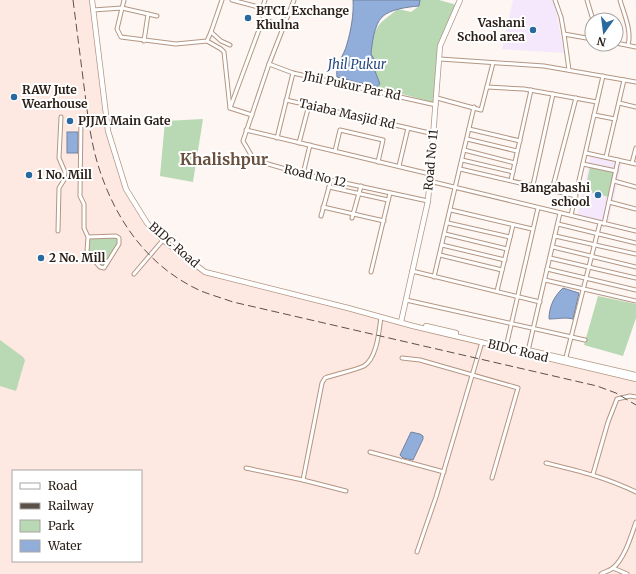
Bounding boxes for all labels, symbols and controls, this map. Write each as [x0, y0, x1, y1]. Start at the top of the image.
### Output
place label: BTCL Exchange Khulna [256, 3, 350, 32]
north arrow [584, 12, 624, 52]
marker: BTCL Exchange Khulna [243, 13, 253, 23]
place label: Vashani School area [457, 15, 525, 44]
marker: Vashani School area [528, 25, 538, 35]
text: N [595, 34, 607, 50]
water label: Jhil Pukur [326, 56, 387, 73]
street label: Jhil Pukur Par Rd [301, 68, 402, 103]
place label: RAW Jute Wearhouse [21, 82, 88, 111]
marker: RAW Jute Wearhouse [9, 92, 19, 102]
street label: Taiaba Masjid Rd [297, 95, 397, 132]
place label: PJJM Main Gate [78, 113, 171, 128]
marker: PJJM Main Gate [65, 116, 75, 126]
street label: Road No 11 [420, 128, 441, 191]
district label: Khalishpur [180, 149, 269, 169]
street label: Road No 12 [283, 161, 348, 190]
place label: 1 No. Mill [37, 167, 92, 182]
marker: 1 No. Mill [24, 170, 34, 180]
place label: Bangabashi school [520, 180, 590, 209]
marker: Bangabashi school [593, 190, 603, 200]
street label: BIDC Road [146, 219, 203, 271]
place label: 2 No. Mill [49, 250, 105, 265]
marker: 2 No. Mill [36, 253, 46, 263]
street label: BIDC Road [486, 336, 550, 365]
legend [12, 470, 142, 562]
text: Road [48, 478, 77, 493]
text: Railway [48, 498, 94, 513]
text: Park [48, 518, 75, 533]
text: Water [47, 538, 83, 553]

